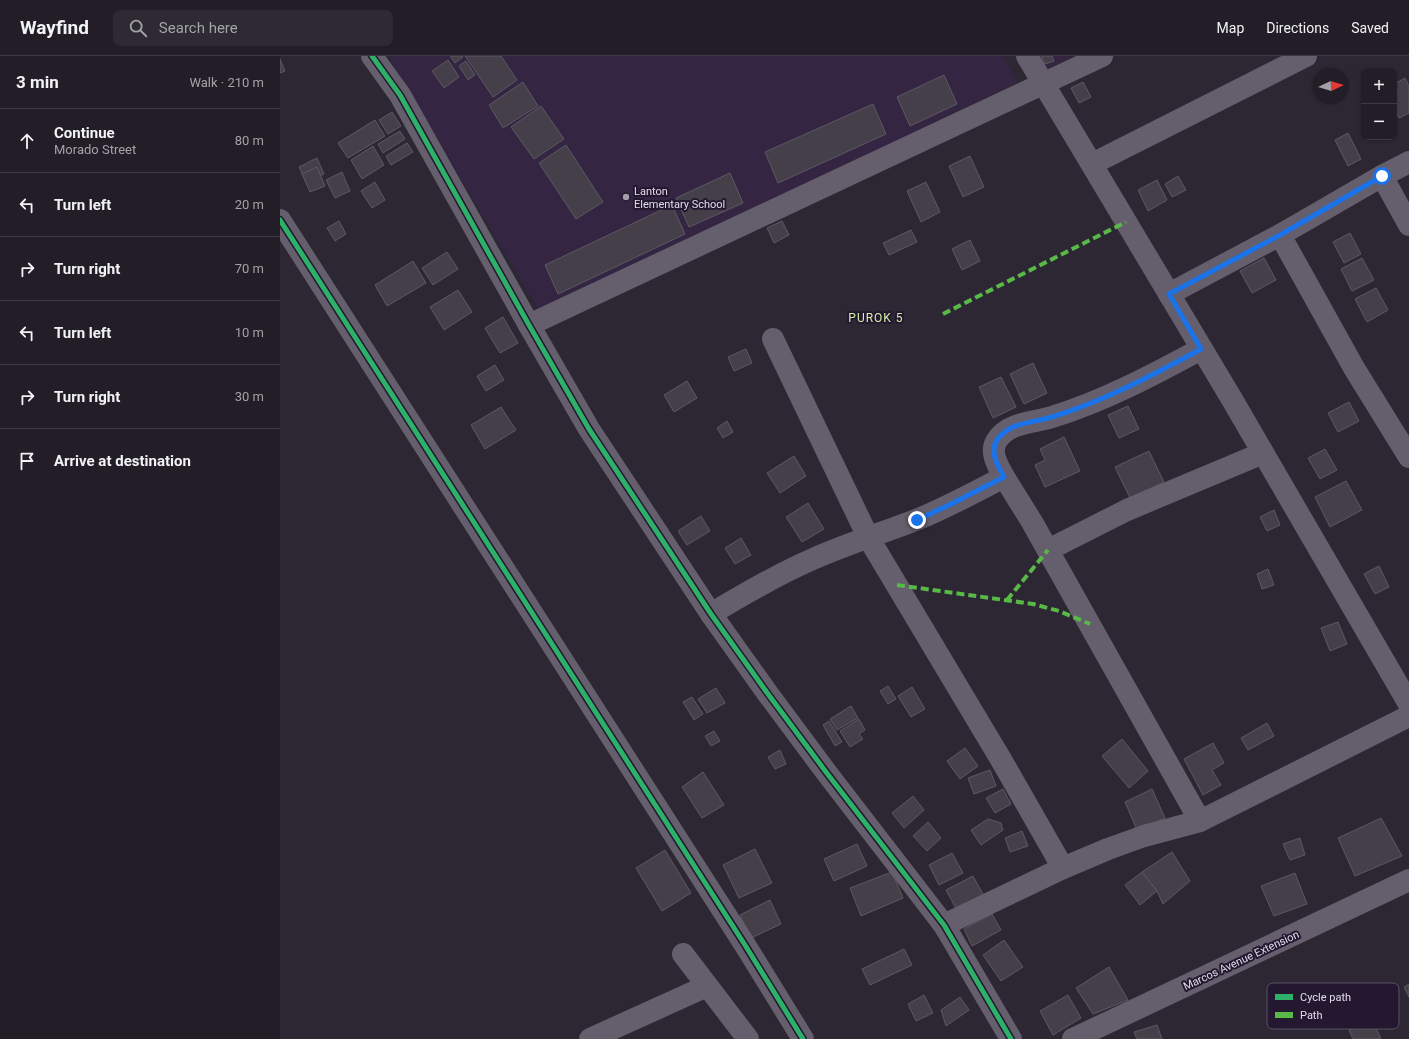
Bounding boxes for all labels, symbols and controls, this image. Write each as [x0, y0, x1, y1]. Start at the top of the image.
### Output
search box [113, 10, 393, 46]
text: Wayfind [20, 16, 89, 39]
icon: search [127, 17, 149, 39]
text: Search here [159, 19, 238, 37]
text: Map [1217, 20, 1244, 36]
text: Directions [1266, 20, 1329, 36]
text: Saved [1351, 20, 1389, 36]
north arrow [1313, 68, 1349, 104]
map controls [1361, 68, 1397, 140]
button: + [1361, 68, 1397, 104]
text: 3 min [16, 72, 59, 92]
text: Walk · 210 m [189, 75, 264, 90]
button: − [1361, 104, 1397, 140]
text: Continue [54, 124, 115, 142]
icon: ahead [16, 130, 38, 152]
text: 80 m [235, 133, 264, 148]
text: Morado Street [54, 142, 136, 157]
route start [1373, 167, 1391, 185]
place label: Lanton Elementary School [634, 185, 725, 211]
marker: Lanton Elementary School [621, 192, 631, 202]
icon: left [16, 194, 38, 216]
text: Turn left [54, 196, 111, 214]
text: 20 m [235, 197, 264, 212]
icon: right [16, 258, 38, 280]
text: Turn right [54, 260, 120, 278]
text: 70 m [235, 261, 264, 276]
district label: PUROK 5 [848, 311, 904, 325]
icon: left [16, 322, 38, 344]
text: Turn left [54, 324, 111, 342]
text: 10 m [235, 325, 264, 340]
icon: right [16, 386, 38, 408]
text: Turn right [54, 388, 120, 406]
text: 30 m [235, 389, 264, 404]
icon: arrive [16, 450, 38, 472]
text: Arrive at destination [54, 452, 191, 470]
route end [908, 511, 926, 529]
street label: Marcos Avenue Extension [1181, 928, 1301, 993]
legend [1267, 983, 1399, 1029]
text: Cycle path [1300, 991, 1351, 1004]
text: Path [1300, 1009, 1323, 1022]

